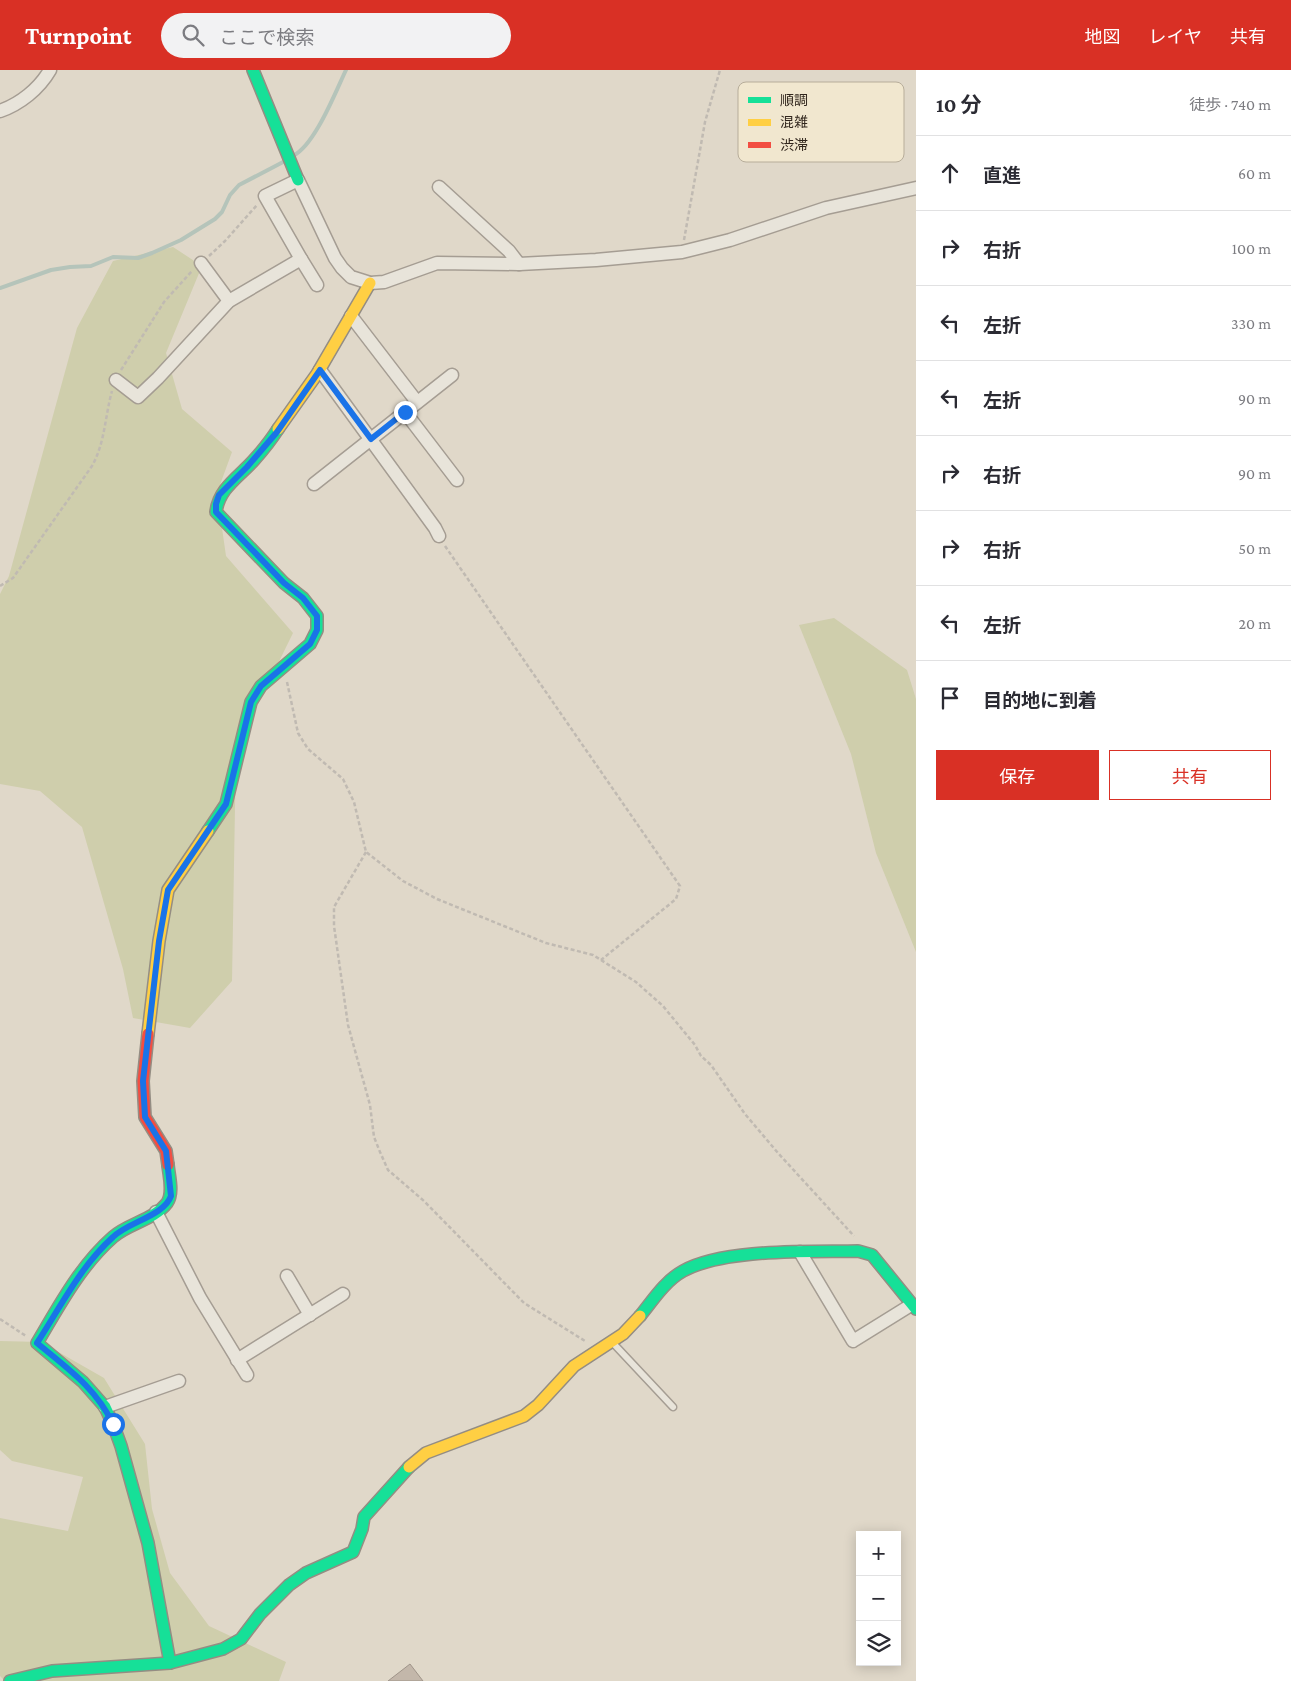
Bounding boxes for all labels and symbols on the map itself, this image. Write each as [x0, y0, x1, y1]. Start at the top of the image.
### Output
legend [738, 82, 904, 162]
text: 順調 [780, 92, 808, 108]
text: 混雑 [780, 114, 808, 130]
text: 渋滞 [780, 137, 808, 153]
route end [394, 401, 417, 424]
route start [102, 1413, 125, 1436]

